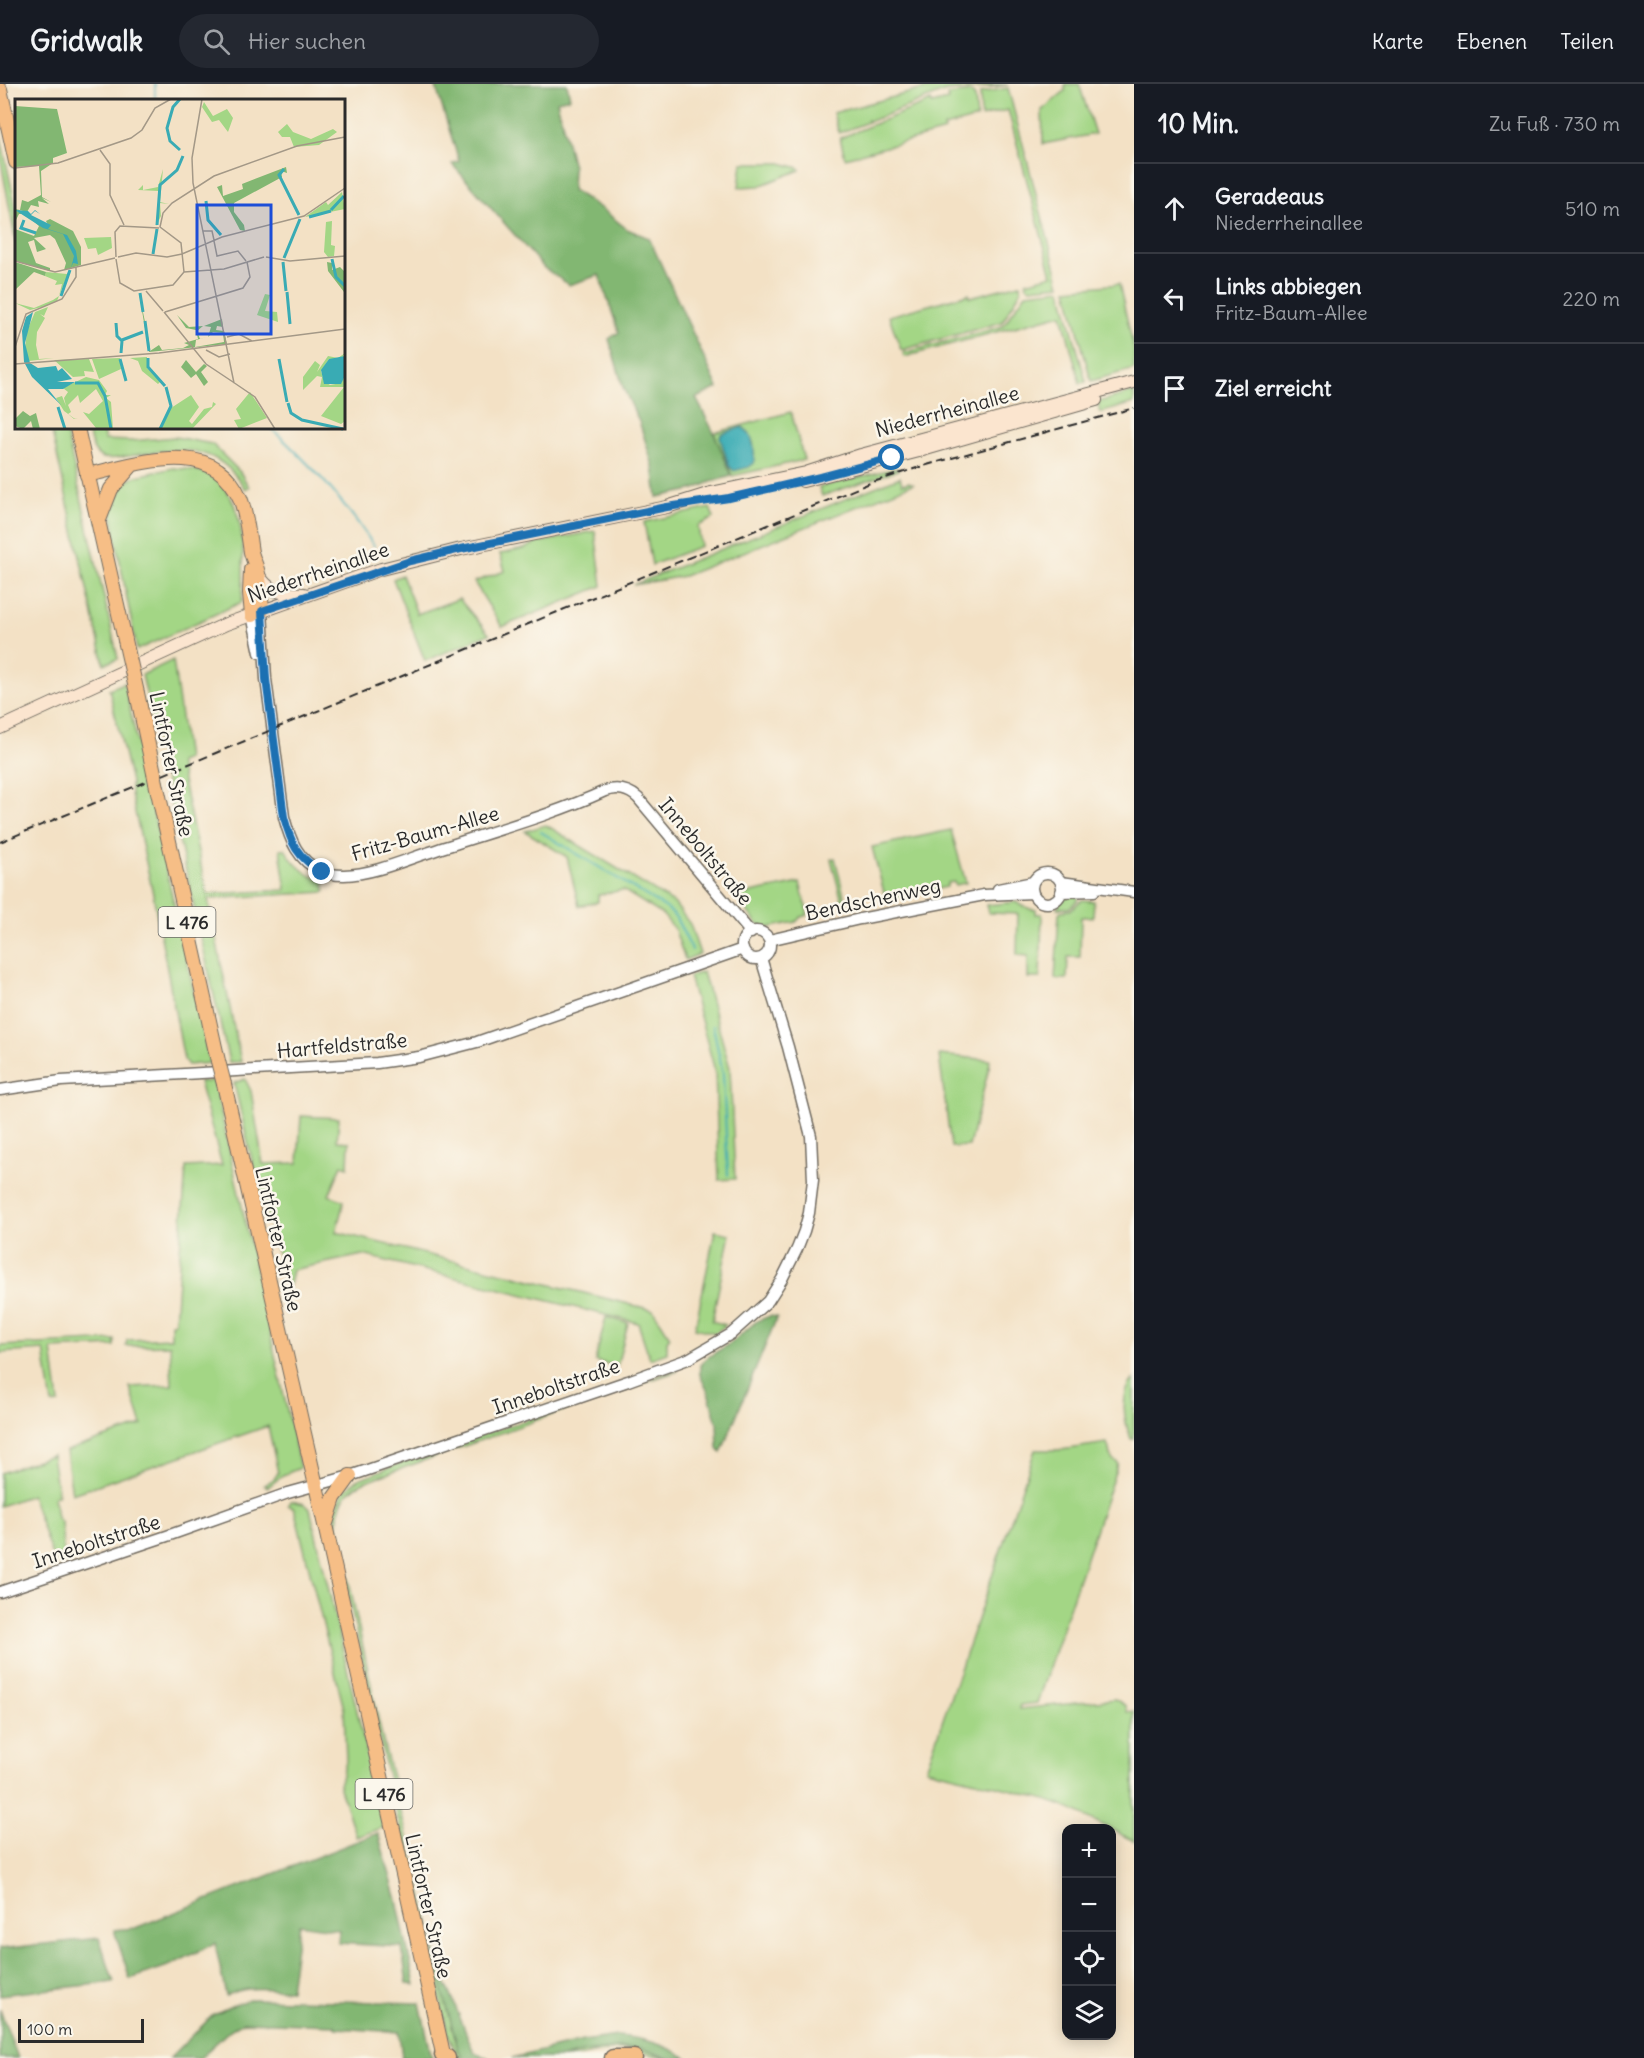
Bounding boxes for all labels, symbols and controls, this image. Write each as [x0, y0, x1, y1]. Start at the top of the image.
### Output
search box [179, 14, 599, 68]
text: Gridwalk [30, 23, 143, 59]
icon: search [200, 25, 233, 58]
text: Hier suchen [248, 27, 366, 55]
text: Karte [1372, 28, 1423, 55]
text: Ebenen [1456, 28, 1527, 55]
text: Teilen [1560, 28, 1614, 55]
inset map [15, 99, 345, 429]
text: 10 Min. [1158, 107, 1239, 140]
text: Zu Fuß · 730 m [1489, 111, 1620, 136]
text: Geradeaus [1215, 182, 1324, 210]
icon: ahead [1158, 192, 1191, 225]
text: 510 m [1565, 196, 1620, 221]
text: Niederrheinallee [1215, 210, 1363, 235]
text: Links abbiegen [1215, 272, 1362, 300]
icon: left [1158, 282, 1191, 315]
text: 220 m [1563, 286, 1620, 311]
text: Fritz-Baum-Allee [1215, 300, 1368, 325]
icon: arrive [1158, 372, 1191, 405]
text: Ziel erreicht [1215, 374, 1332, 402]
street label: Niederrheinallee [872, 380, 1022, 442]
route start [878, 444, 904, 470]
street label: Niederrheinallee [244, 536, 392, 608]
street label: Lintforter Straße [144, 689, 200, 839]
street label: Inneboltstraße [654, 792, 758, 910]
street label: Fritz-Baum-Allee [348, 800, 502, 866]
route end [308, 858, 334, 884]
street label: Bendschenweg [803, 872, 943, 926]
road number: L 476 [158, 907, 216, 937]
street label: Hartfeldstraße [276, 1027, 408, 1063]
street label: Lintforter Straße [250, 1164, 308, 1314]
street label: Inneboltstraße [489, 1353, 623, 1419]
street label: Inneboltstraße [29, 1509, 163, 1573]
road number: L 476 [356, 1779, 412, 1809]
map controls [1062, 1824, 1116, 2040]
button: + [1062, 1824, 1116, 1878]
street label: Lintforter Straße [400, 1831, 458, 1981]
button: − [1062, 1878, 1116, 1932]
button: locate [1062, 1932, 1116, 1986]
button: layers [1062, 1986, 1116, 2040]
scale bar [18, 2016, 144, 2044]
text: 100 m [27, 2019, 72, 2039]

